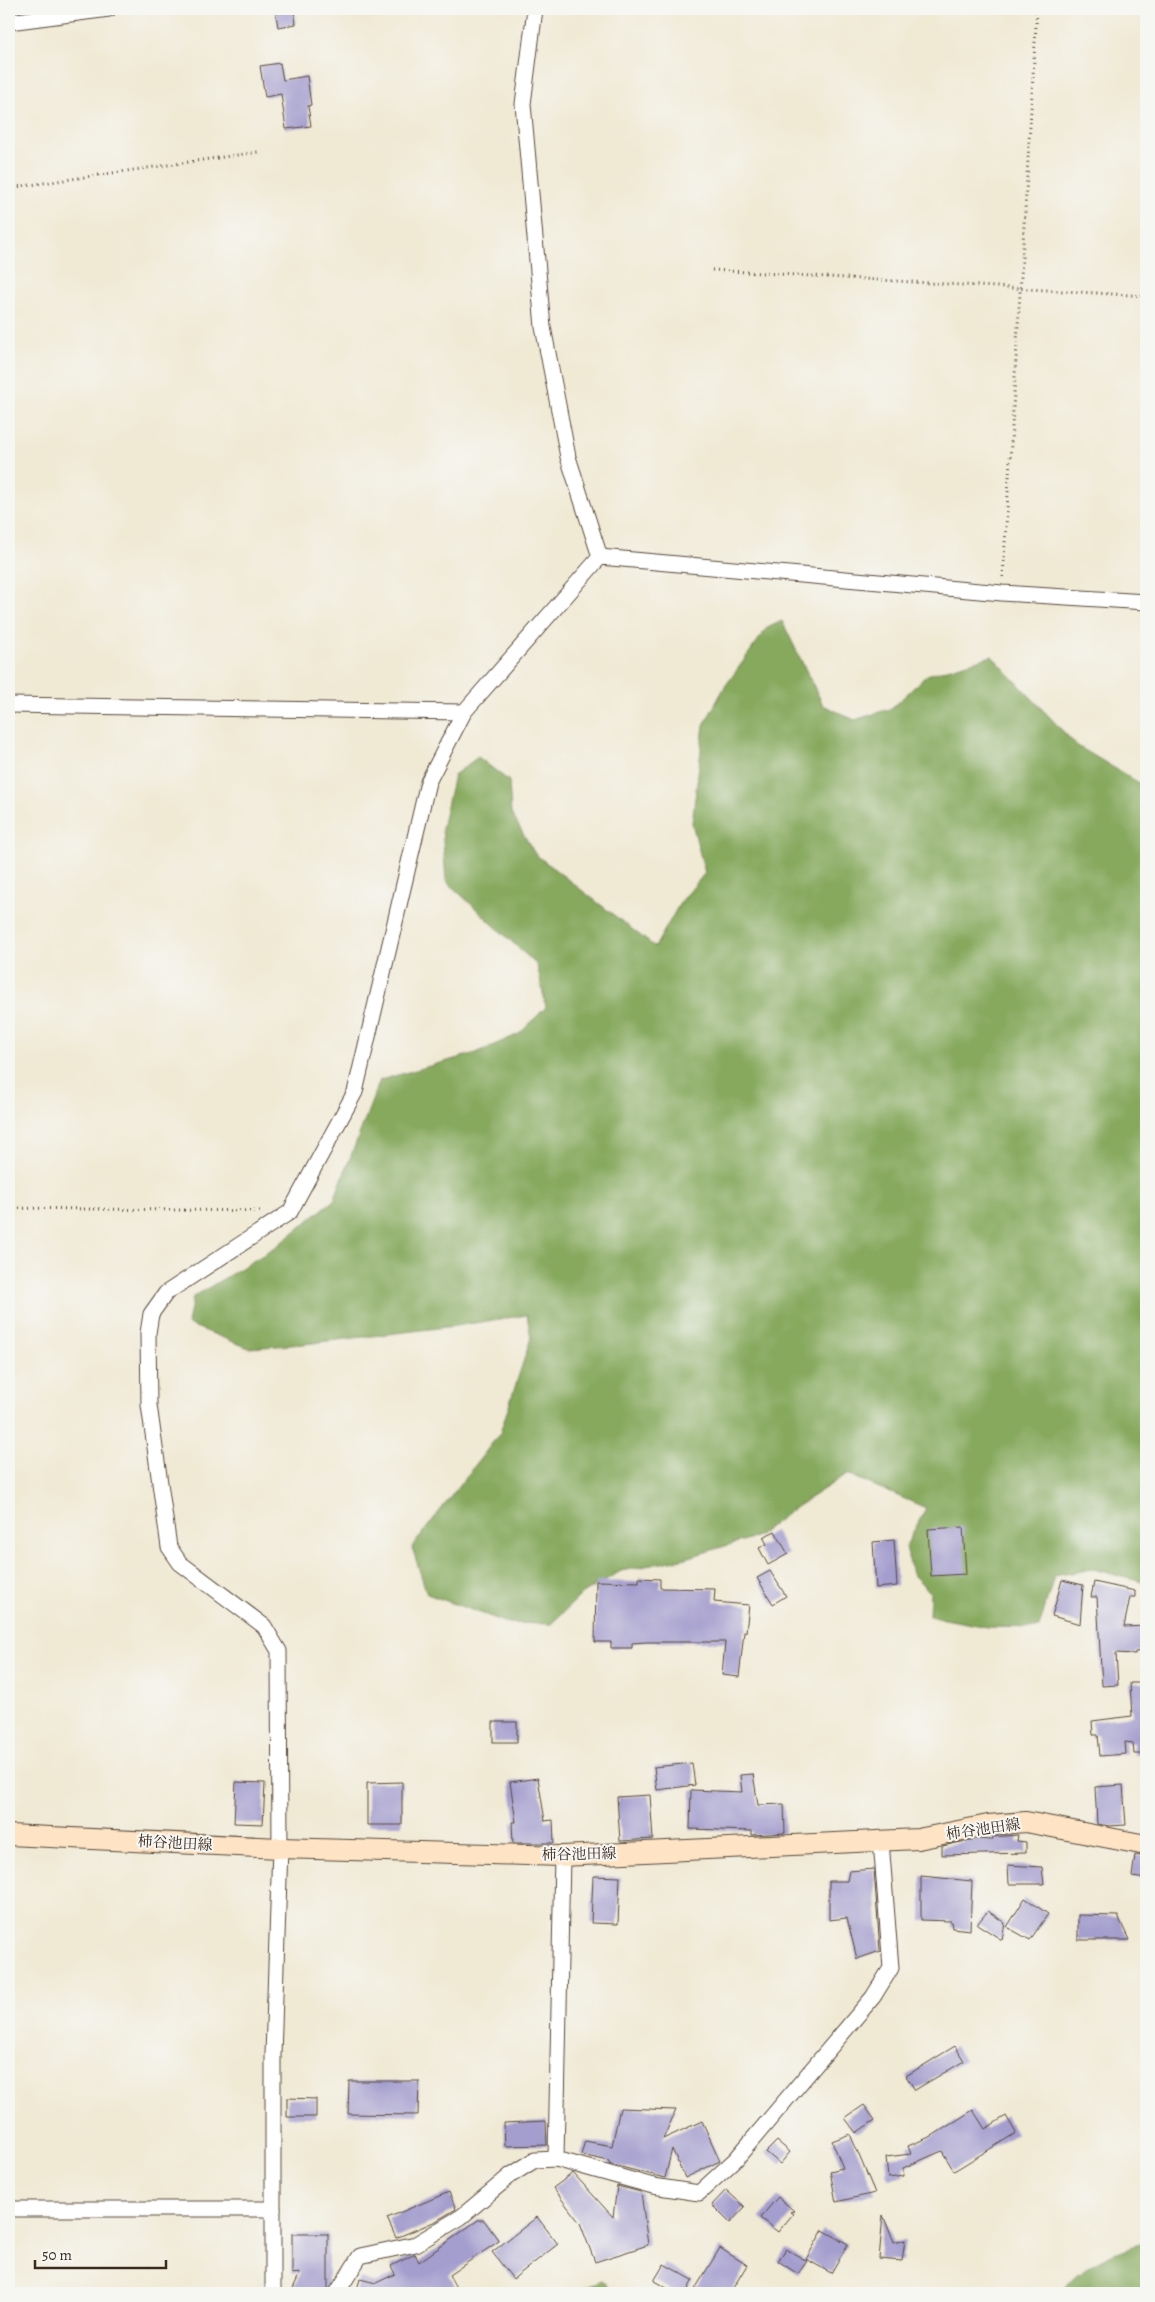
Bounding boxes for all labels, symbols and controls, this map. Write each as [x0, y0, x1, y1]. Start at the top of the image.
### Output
street label: 柿谷池田線 [944, 1814, 1022, 1844]
street label: 柿谷池田線 [137, 1831, 213, 1855]
street label: 柿谷池田線 [541, 1843, 617, 1865]
scale bar [35, 2237, 166, 2269]
text: 50 m [42, 2245, 72, 2265]

